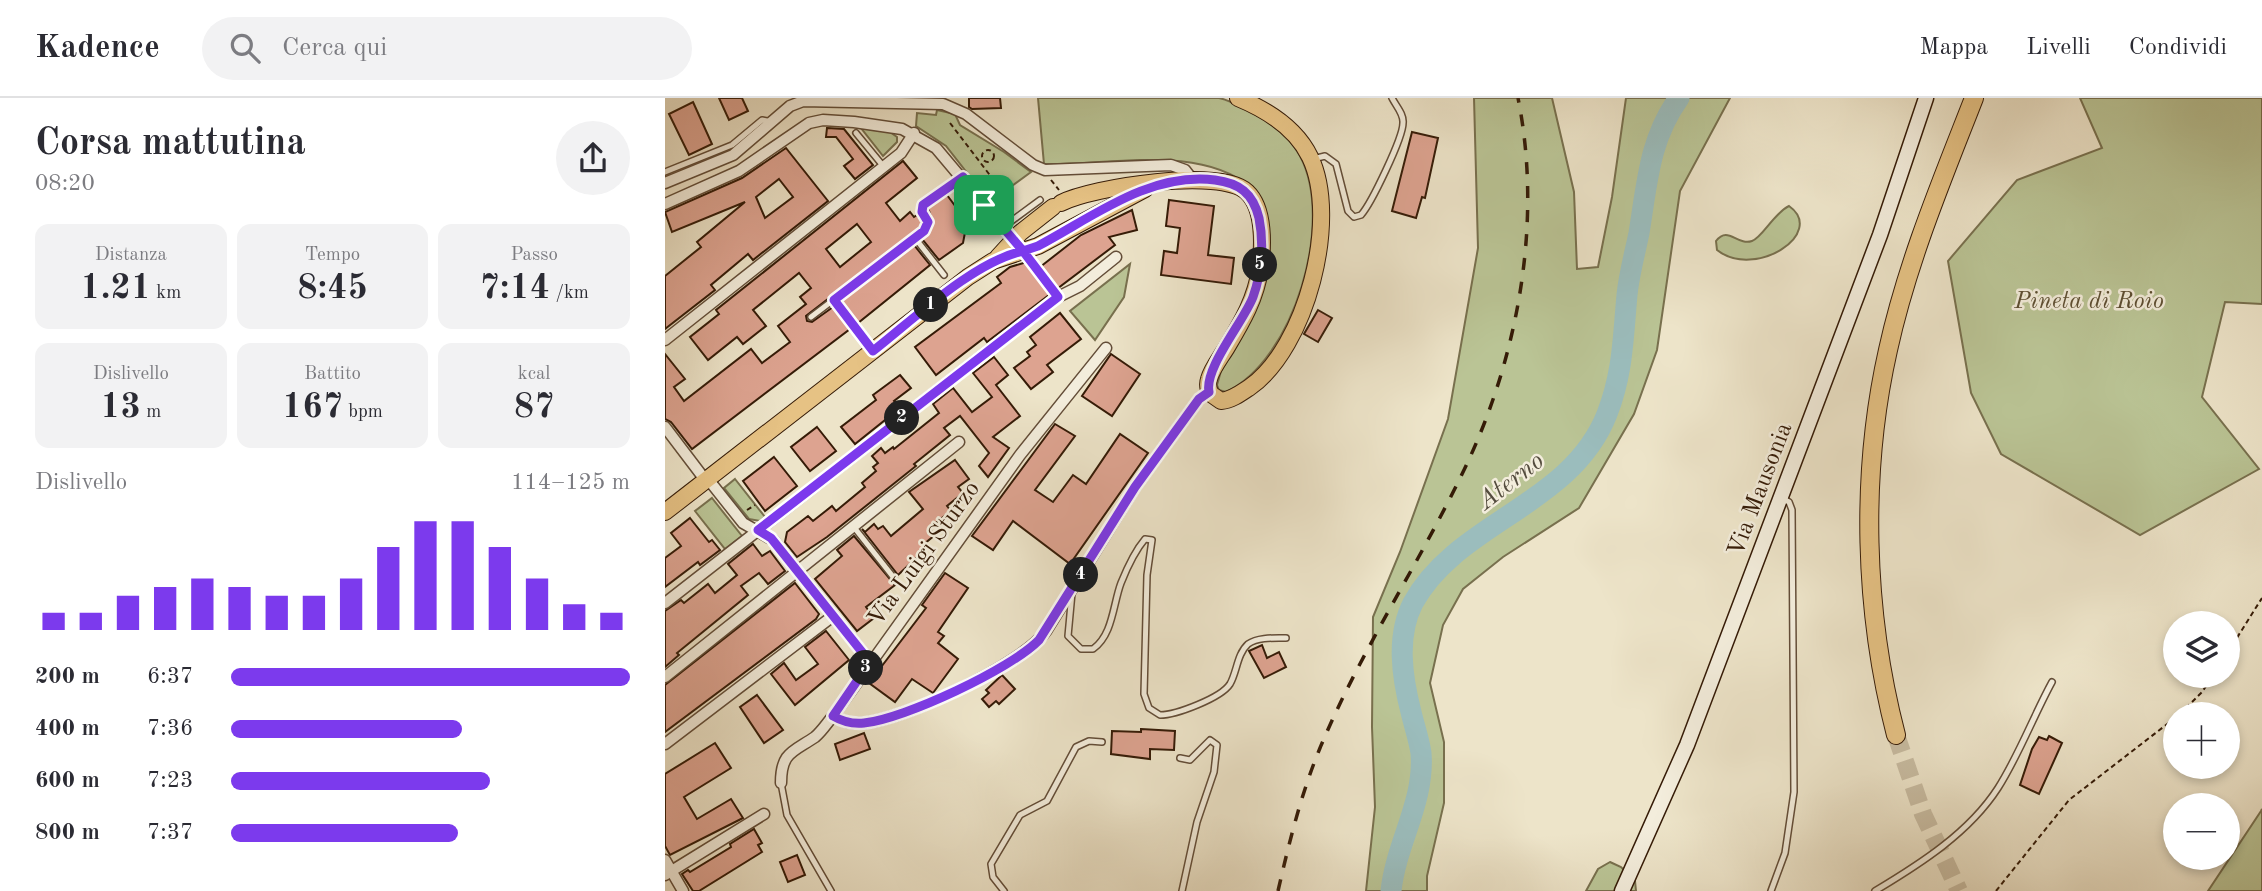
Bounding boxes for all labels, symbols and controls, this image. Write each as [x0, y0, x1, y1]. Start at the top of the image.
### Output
search box [202, 17, 692, 80]
icon: search [226, 29, 264, 67]
text: Kadence [35, 32, 160, 65]
text: Cerca qui [282, 35, 387, 61]
text: Mappa [1920, 36, 1988, 60]
text: Livelli [2026, 36, 2091, 60]
text: Condividi [2129, 36, 2227, 60]
button: share [556, 121, 630, 195]
text: Corsa mattutina [35, 125, 306, 163]
text: 08:20 [35, 172, 95, 195]
pin [954, 175, 1014, 235]
icon: arrive [965, 186, 1003, 224]
text: Distanza [95, 246, 167, 265]
text: Tempo [305, 246, 360, 265]
text: Passo [510, 246, 558, 265]
pin: 5 [1243, 248, 1277, 282]
text: 5 [1254, 255, 1265, 274]
text: 1.21 [80, 271, 151, 306]
text: 8:45 [297, 271, 368, 306]
text: 7:14 [479, 271, 550, 306]
text: km [151, 284, 181, 303]
text: /km [550, 284, 589, 303]
pin: 1 [913, 288, 949, 322]
park label: Pineta di Roio [2013, 290, 2164, 314]
text: 1 [925, 295, 936, 314]
text: Dislivello [93, 365, 169, 384]
text: Battito [304, 365, 361, 384]
text: kcal [518, 365, 551, 384]
text: 13 [100, 390, 141, 425]
text: 167 [282, 390, 343, 425]
text: 87 [514, 390, 554, 425]
pin: 2 [884, 400, 919, 436]
text: m [141, 403, 161, 422]
text: bpm [343, 403, 383, 422]
text: 2 [896, 408, 907, 427]
street label: Via Mausonia [1724, 420, 1797, 560]
water label: Aterno [1472, 448, 1549, 516]
text: Dislivello [35, 471, 127, 494]
text: 114–125 m [511, 471, 630, 494]
street label: Via Luigi Sturzo [864, 477, 985, 631]
pin: 4 [1063, 558, 1099, 592]
text: 4 [1075, 565, 1086, 584]
map controls [2163, 611, 2240, 870]
button: layers [2163, 611, 2240, 688]
pin: 3 [849, 650, 883, 686]
text: 3 [860, 658, 871, 677]
text: 200 m [35, 665, 100, 688]
text: 6:37 [147, 665, 193, 688]
button: + [2163, 702, 2240, 779]
text: 400 m [35, 717, 100, 740]
text: 7:36 [147, 717, 193, 740]
text: 600 m [35, 769, 100, 792]
text: 7:23 [147, 769, 193, 792]
button: − [2163, 793, 2240, 870]
text: 800 m [35, 821, 100, 844]
text: 7:37 [147, 821, 193, 844]

